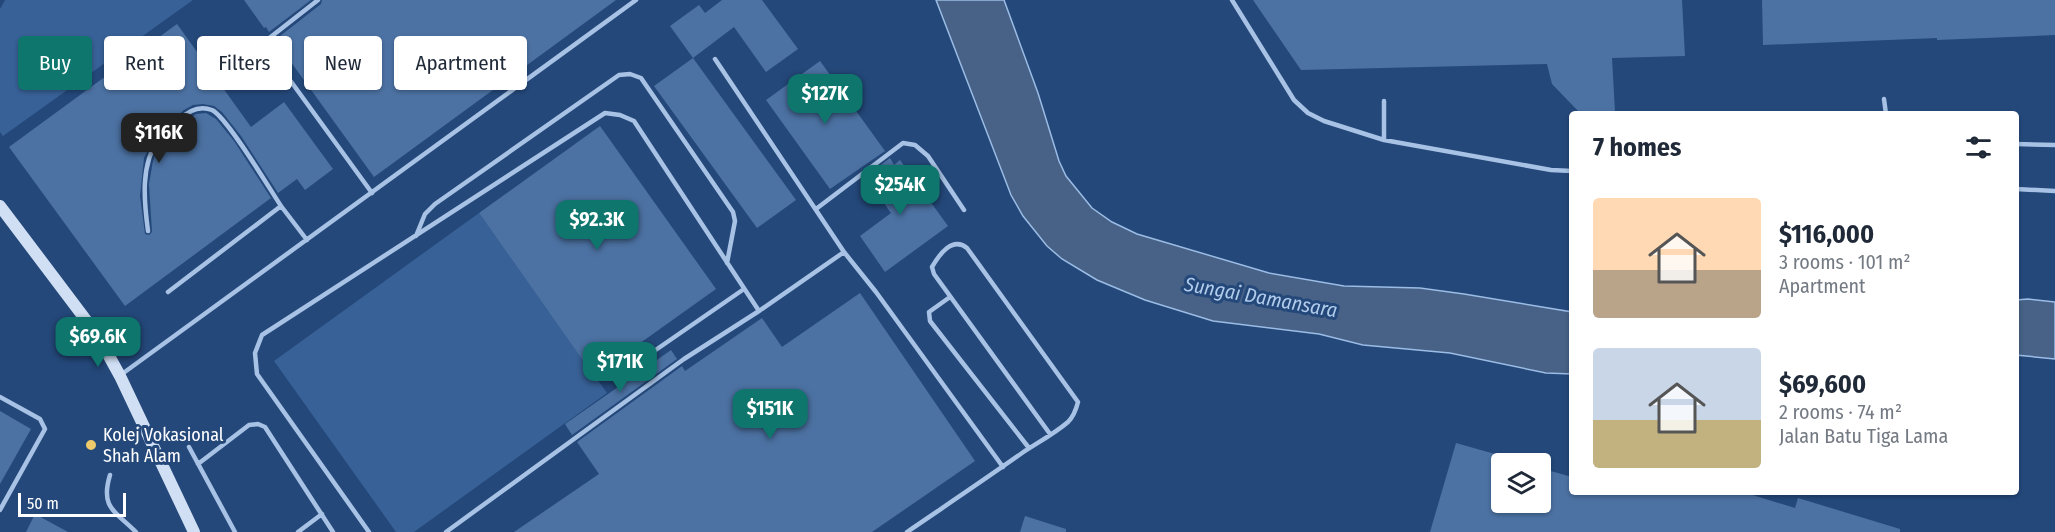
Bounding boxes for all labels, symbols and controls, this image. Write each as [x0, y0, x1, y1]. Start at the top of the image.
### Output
chip: Buy [18, 36, 92, 90]
chip: Rent [104, 36, 185, 90]
chip: Filters [197, 36, 292, 90]
chip: New [304, 36, 382, 90]
chip: Apartment [394, 36, 527, 90]
pin: $127K [783, 74, 867, 125]
text: $127K [802, 81, 849, 105]
pin: $116K [117, 113, 201, 164]
text: $116K [135, 120, 183, 144]
icon: filters [1962, 131, 1995, 164]
text: 7 homes [1593, 132, 1681, 163]
pin: $254K [858, 165, 942, 216]
text: $254K [875, 172, 925, 196]
pin: $92.3K [548, 200, 646, 251]
text: $92.3K [570, 207, 624, 231]
text: $116,000 [1779, 219, 1874, 250]
icon: home [1641, 222, 1713, 294]
text: 3 rooms · 101 m² [1779, 250, 1910, 274]
water label: Sungai Damansara [1182, 272, 1339, 322]
text: Apartment [1779, 274, 1866, 298]
pin: $69.6K [49, 317, 147, 368]
text: $69.6K [70, 324, 126, 348]
pin: $171K [578, 342, 662, 393]
text: $171K [597, 349, 643, 373]
text: $69,600 [1779, 369, 1866, 400]
icon: home [1641, 372, 1713, 444]
pin: $151K [728, 389, 812, 440]
text: $151K [747, 396, 793, 420]
text: 2 rooms · 74 m² [1779, 400, 1902, 424]
place label: Kolej Vokasional Shah Alam [103, 424, 224, 467]
text: Jalan Batu Tiga Lama [1779, 424, 1948, 448]
marker: Kolej Vokasional Shah Alam [84, 438, 98, 452]
map controls [1491, 453, 1551, 513]
button: layers [1491, 453, 1551, 513]
scale bar [18, 490, 126, 518]
text: 50 m [27, 494, 59, 513]

